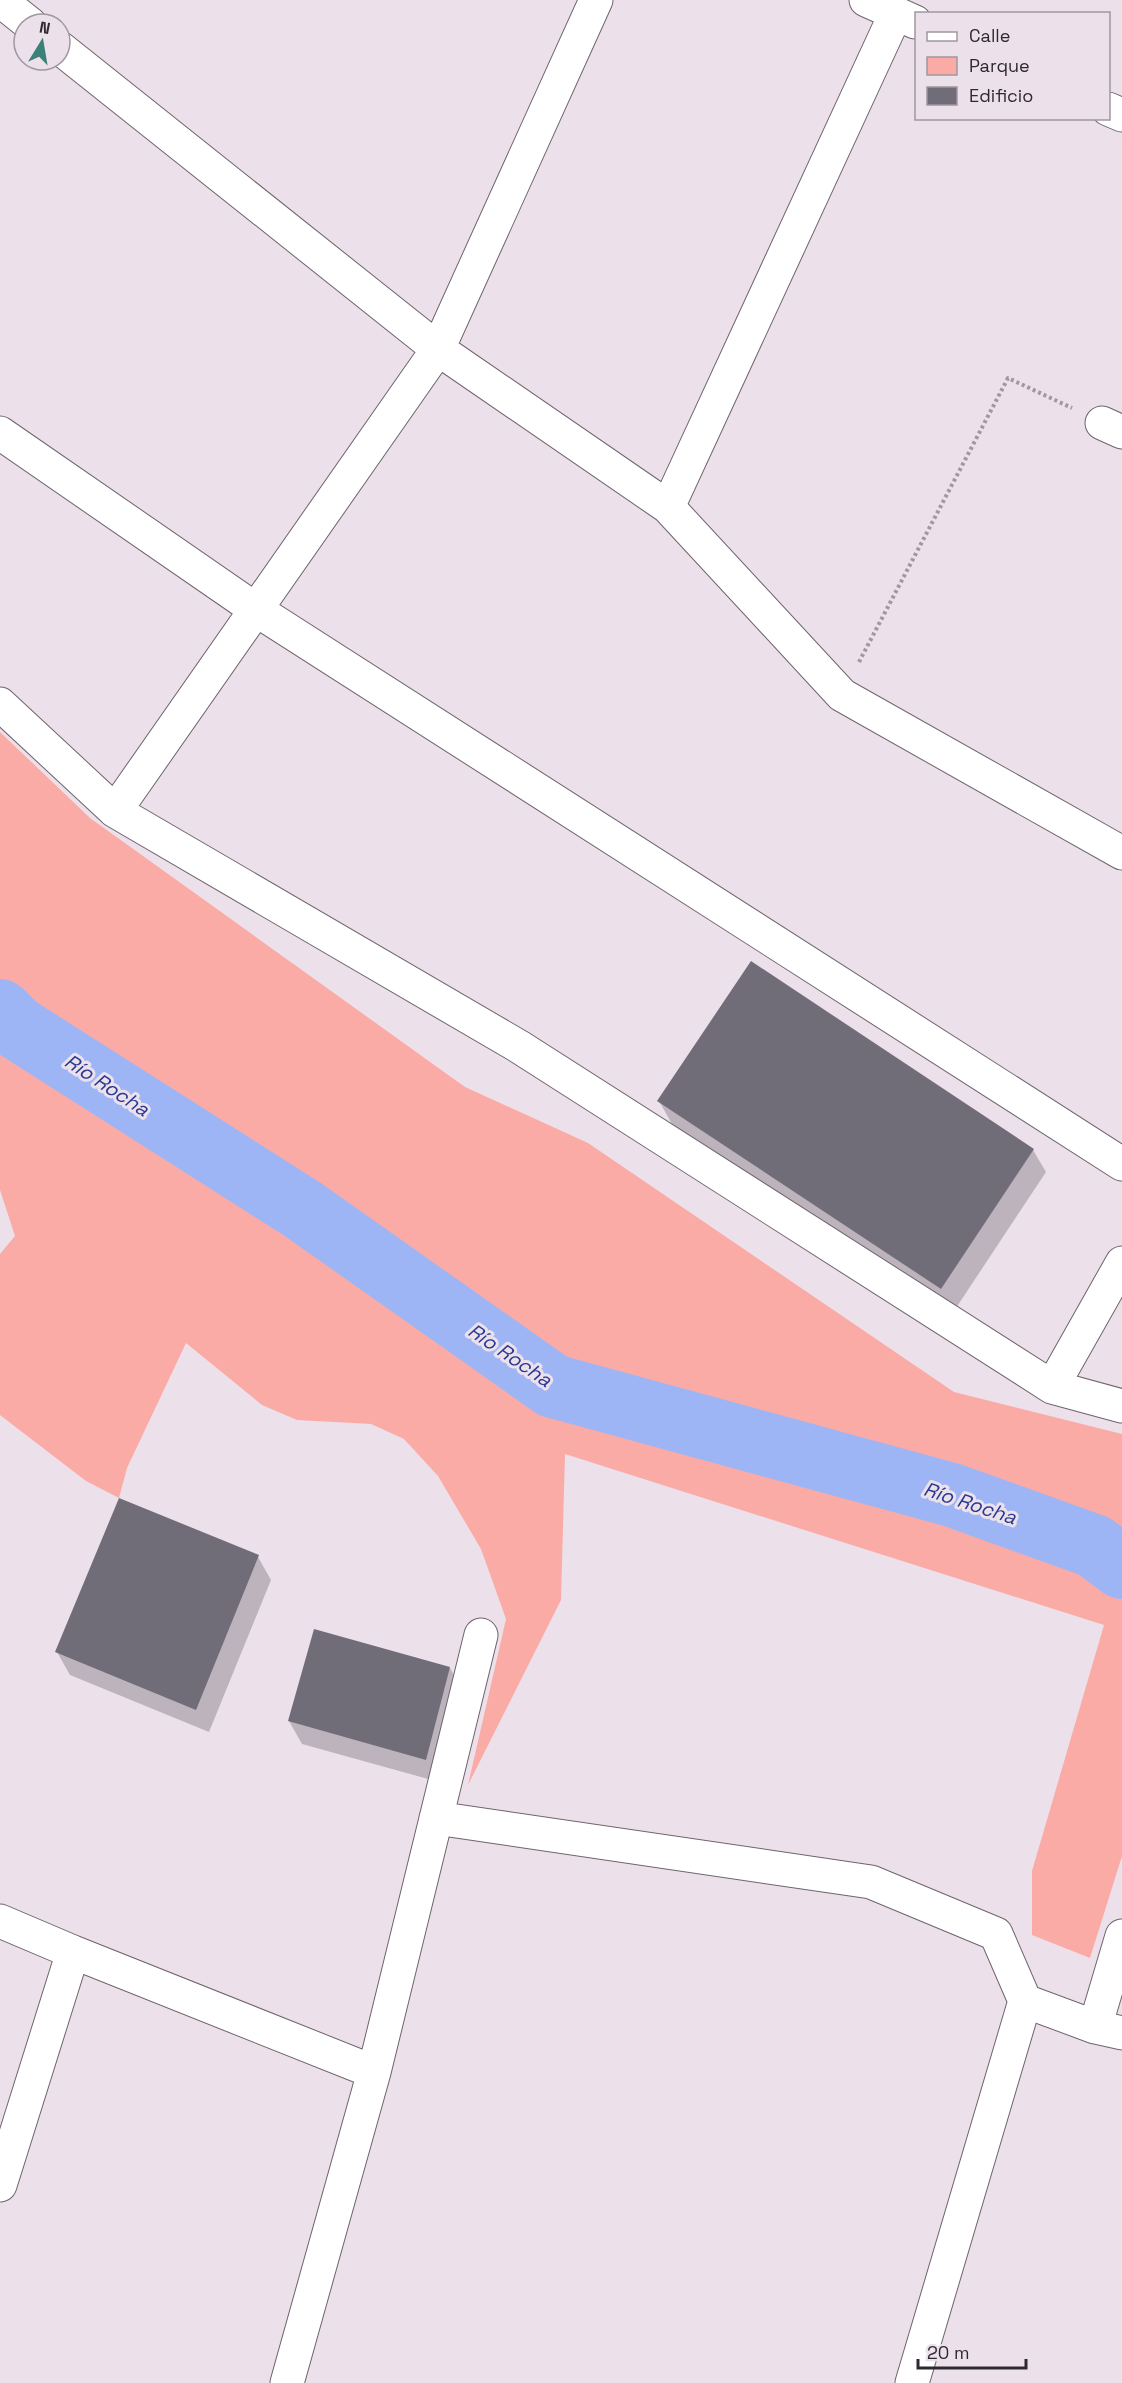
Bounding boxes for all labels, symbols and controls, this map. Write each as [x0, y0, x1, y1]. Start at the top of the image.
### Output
north arrow [12, 12, 72, 72]
legend [915, 12, 1110, 120]
text: N [37, 16, 52, 39]
text: Calle [969, 24, 1010, 47]
text: Parque [969, 54, 1030, 77]
text: Edificio [969, 84, 1033, 107]
water label: Río Rocha [60, 1048, 155, 1122]
water label: Río Rocha [463, 1317, 557, 1393]
water label: Río Rocha [920, 1476, 1020, 1530]
scale bar [918, 2332, 1026, 2370]
text: 20 m [927, 2341, 970, 2364]

